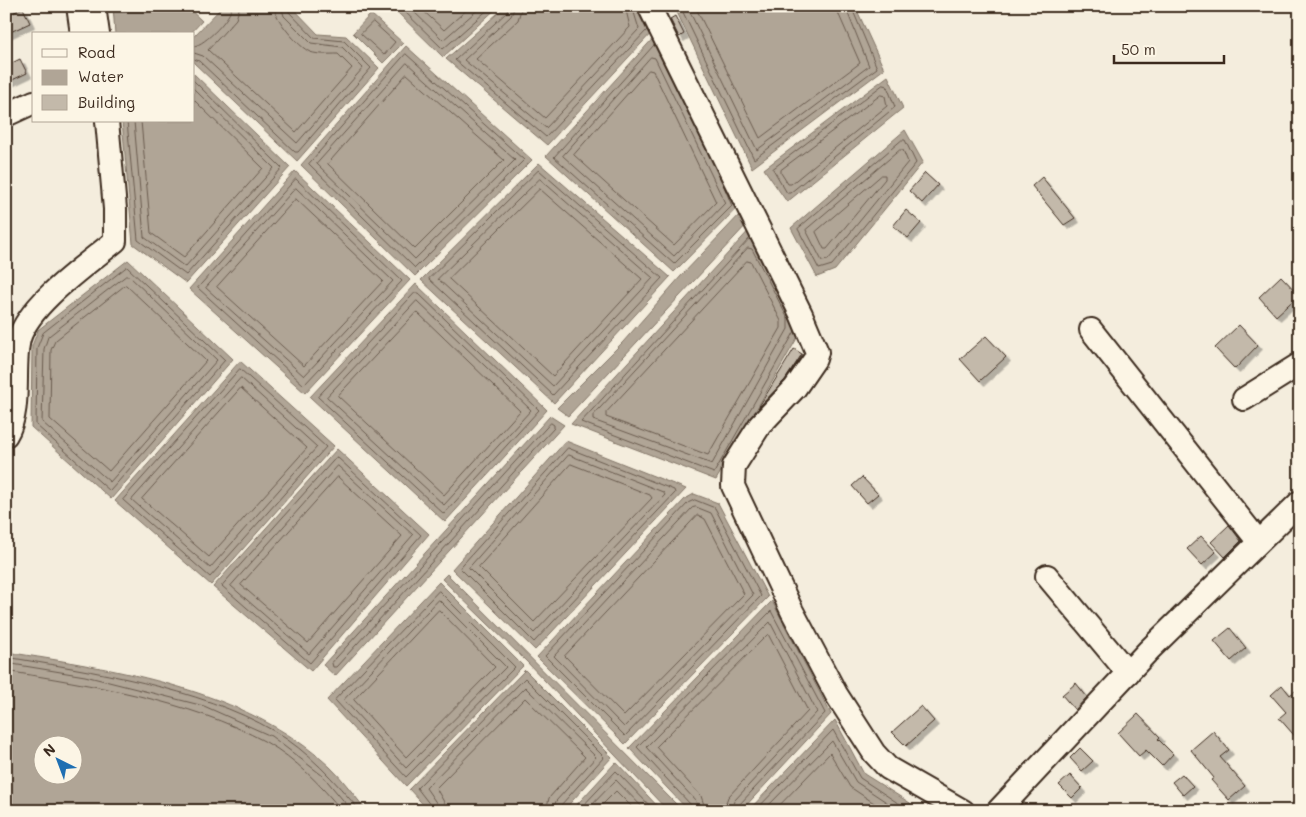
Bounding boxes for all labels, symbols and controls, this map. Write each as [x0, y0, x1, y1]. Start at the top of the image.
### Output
legend [32, 32, 195, 122]
scale bar [1114, 32, 1224, 64]
text: 50 m [1121, 39, 1156, 59]
text: Road [78, 42, 115, 62]
text: Water [78, 66, 124, 86]
text: Building [78, 92, 135, 112]
north arrow [32, 734, 82, 784]
text: N [39, 739, 59, 761]

